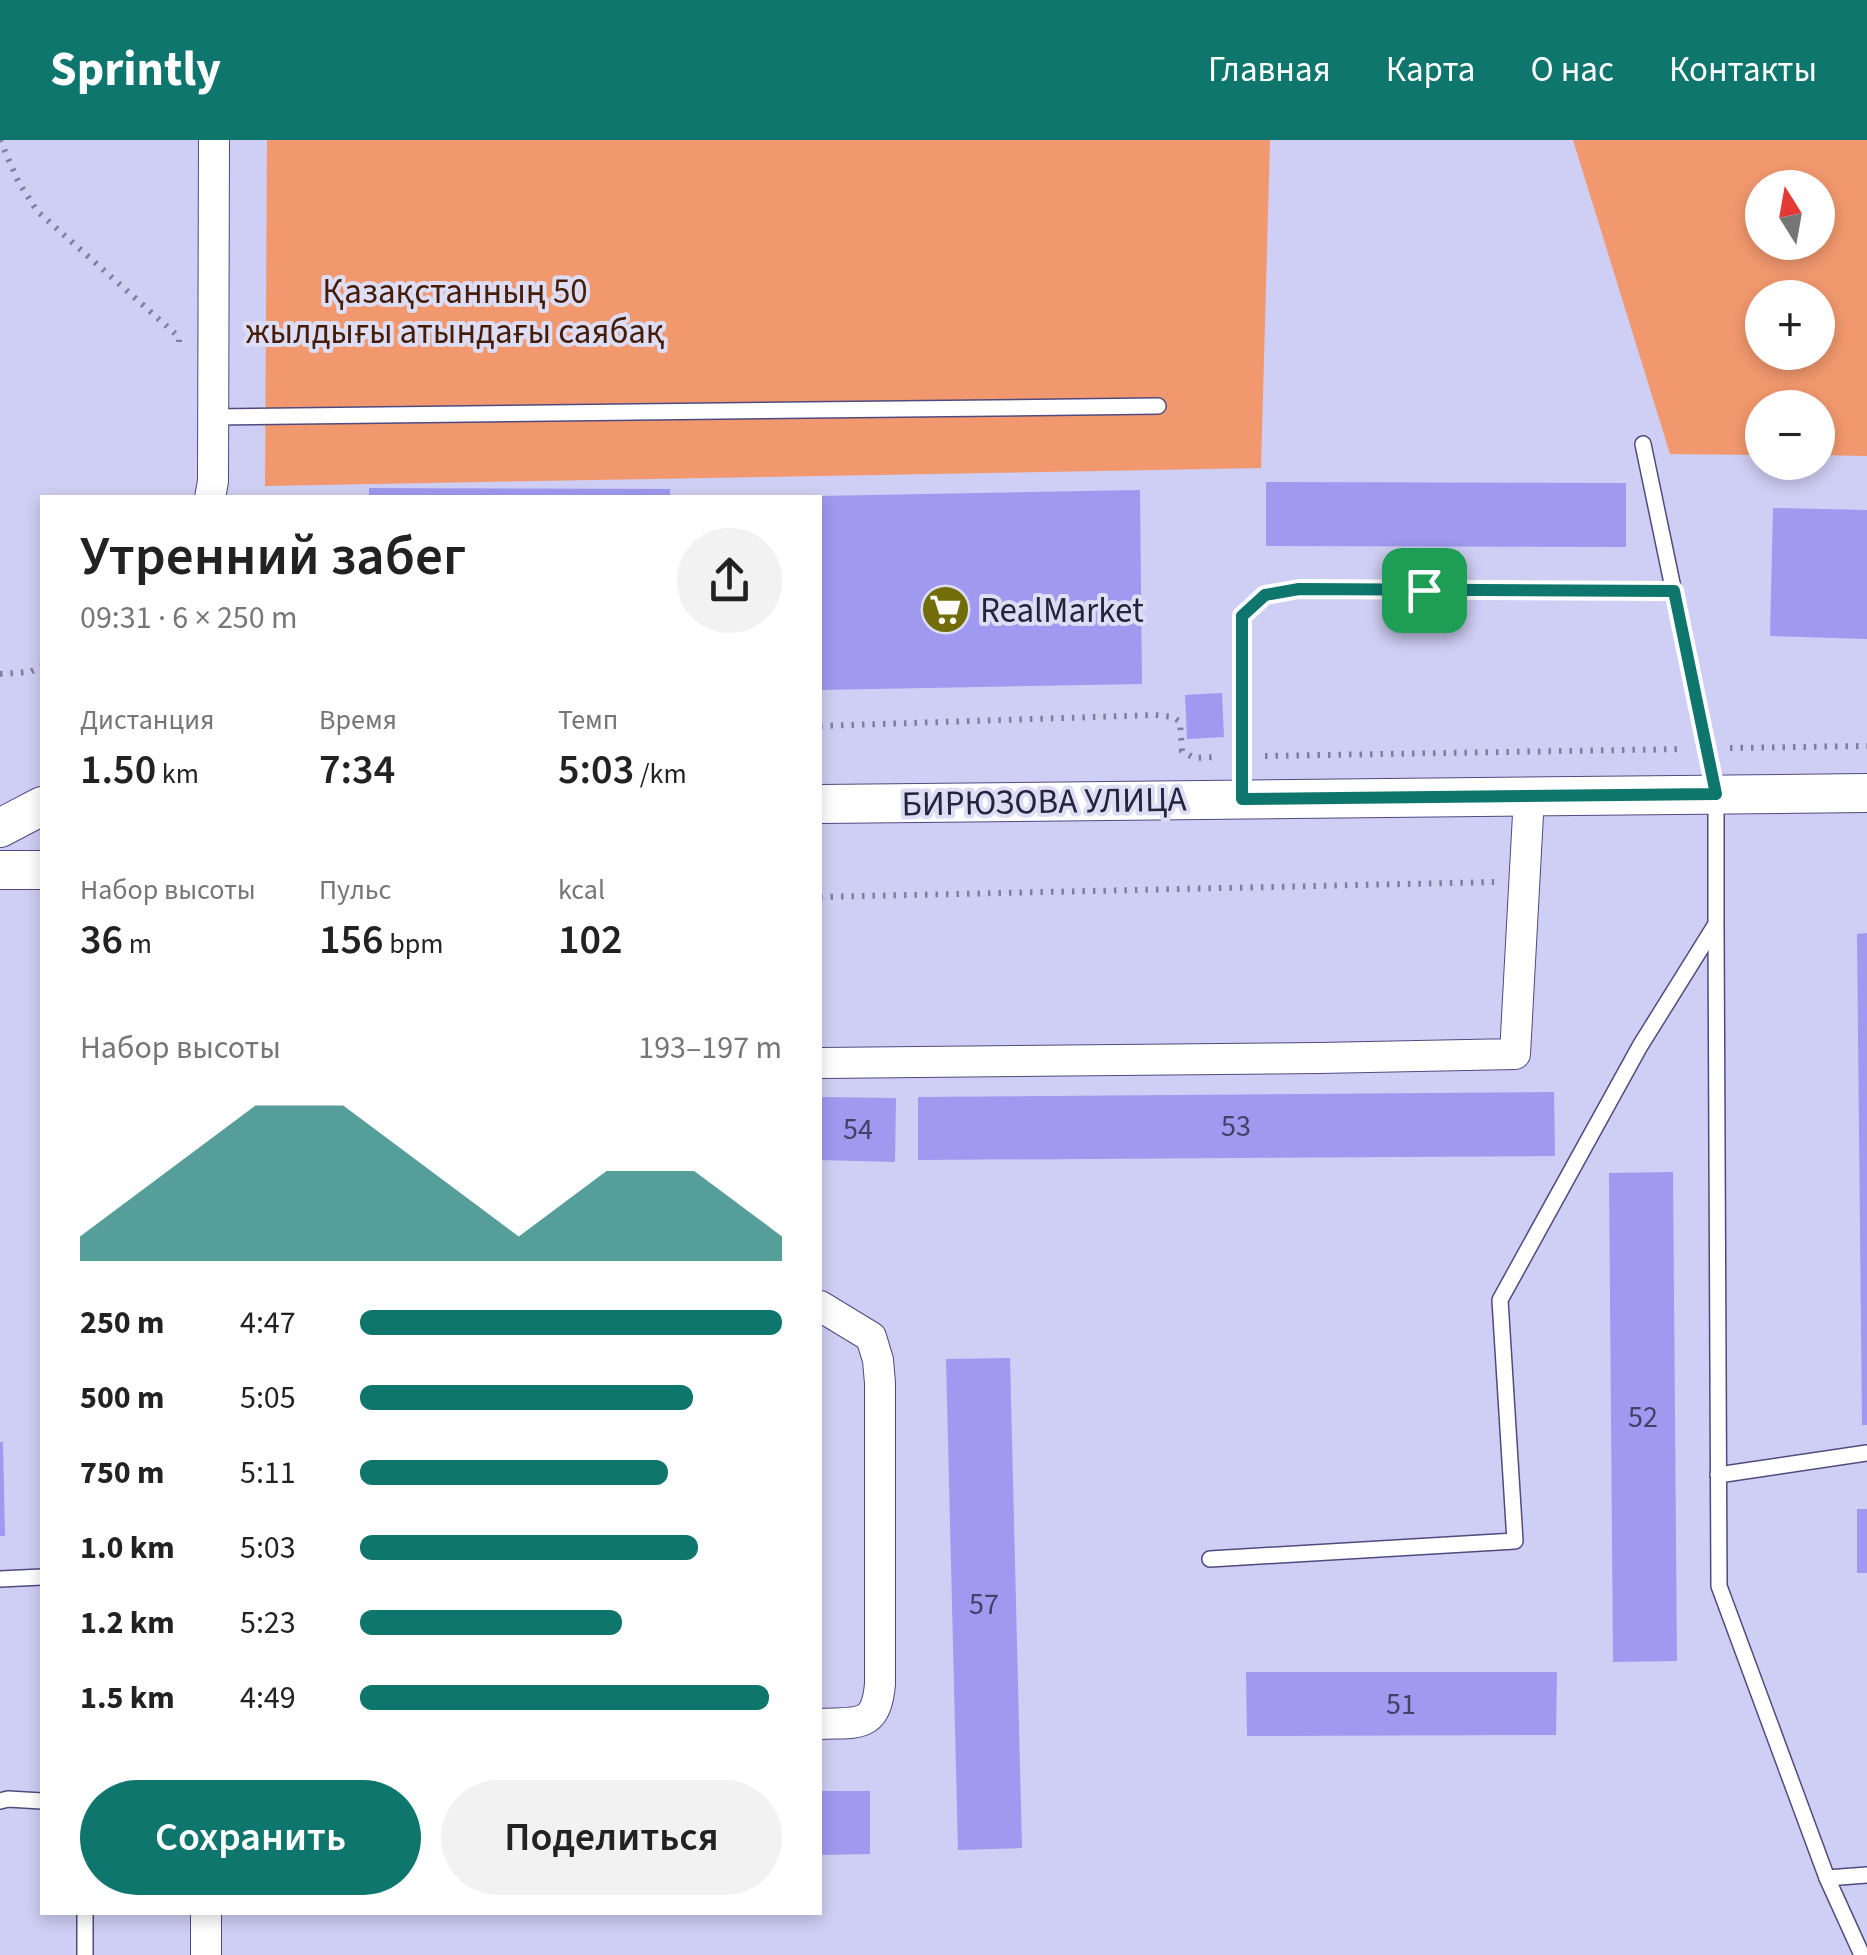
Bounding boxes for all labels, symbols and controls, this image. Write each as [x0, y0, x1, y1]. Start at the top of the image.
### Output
text: Sprintly [50, 36, 221, 104]
text: Главная [1208, 45, 1331, 95]
text: Карта [1386, 45, 1475, 95]
text: О нас [1530, 45, 1614, 95]
text: Контакты [1669, 45, 1817, 95]
north arrow [1745, 170, 1835, 260]
map controls [1745, 170, 1835, 480]
park label: Қазақстанның 50 жылдығы атындағы саябақ [245, 267, 665, 357]
button: + [1745, 280, 1835, 370]
button: − [1745, 390, 1835, 480]
text: Утренний забег [80, 518, 466, 596]
button: share [677, 528, 782, 633]
pin [1382, 548, 1467, 633]
icon: arrive [1397, 563, 1452, 618]
supermarket icon: RealMarket [919, 584, 971, 636]
place label: RealMarket [980, 586, 1144, 636]
text: 09:31 · 6 × 250 m [80, 595, 298, 641]
text: Дистанция [80, 700, 214, 740]
text: Время [319, 700, 397, 740]
text: Темп [558, 700, 618, 740]
text: 1.50 [80, 740, 156, 800]
text: 7:34 [319, 740, 395, 800]
text: 5:03 [558, 740, 634, 800]
text: km [156, 754, 199, 794]
text: /km [634, 754, 687, 794]
street label: БИРЮЗОВА УЛИЦА [901, 775, 1187, 829]
text: Набор высоты [80, 870, 256, 910]
text: Пульс [319, 870, 391, 910]
text: kcal [558, 870, 605, 910]
text: 36 [80, 910, 123, 970]
text: 156 [319, 910, 384, 970]
text: 102 [558, 910, 623, 970]
text: m [123, 924, 152, 964]
text: bpm [384, 924, 443, 964]
text: Набор высоты [80, 1025, 281, 1071]
text: 193–197 m [638, 1025, 782, 1071]
house number: 53 [1221, 1105, 1251, 1148]
house number: 54 [843, 1108, 873, 1151]
text: 250 m [80, 1300, 165, 1346]
text: 4:47 [240, 1300, 296, 1346]
text: 500 m [80, 1375, 165, 1421]
text: 5:05 [240, 1375, 296, 1421]
house number: 52 [1628, 1396, 1658, 1439]
text: 750 m [80, 1450, 165, 1496]
text: 5:11 [240, 1450, 296, 1496]
text: 1.0 km [80, 1525, 175, 1571]
text: 5:03 [240, 1525, 296, 1571]
house number: 57 [969, 1583, 999, 1626]
text: 1.2 km [80, 1600, 175, 1646]
text: 5:23 [240, 1600, 296, 1646]
text: 1.5 km [80, 1675, 175, 1721]
text: 4:49 [240, 1675, 296, 1721]
house number: 51 [1386, 1683, 1416, 1726]
button: Сохранить [80, 1780, 421, 1895]
button: Поделиться [441, 1780, 782, 1895]

